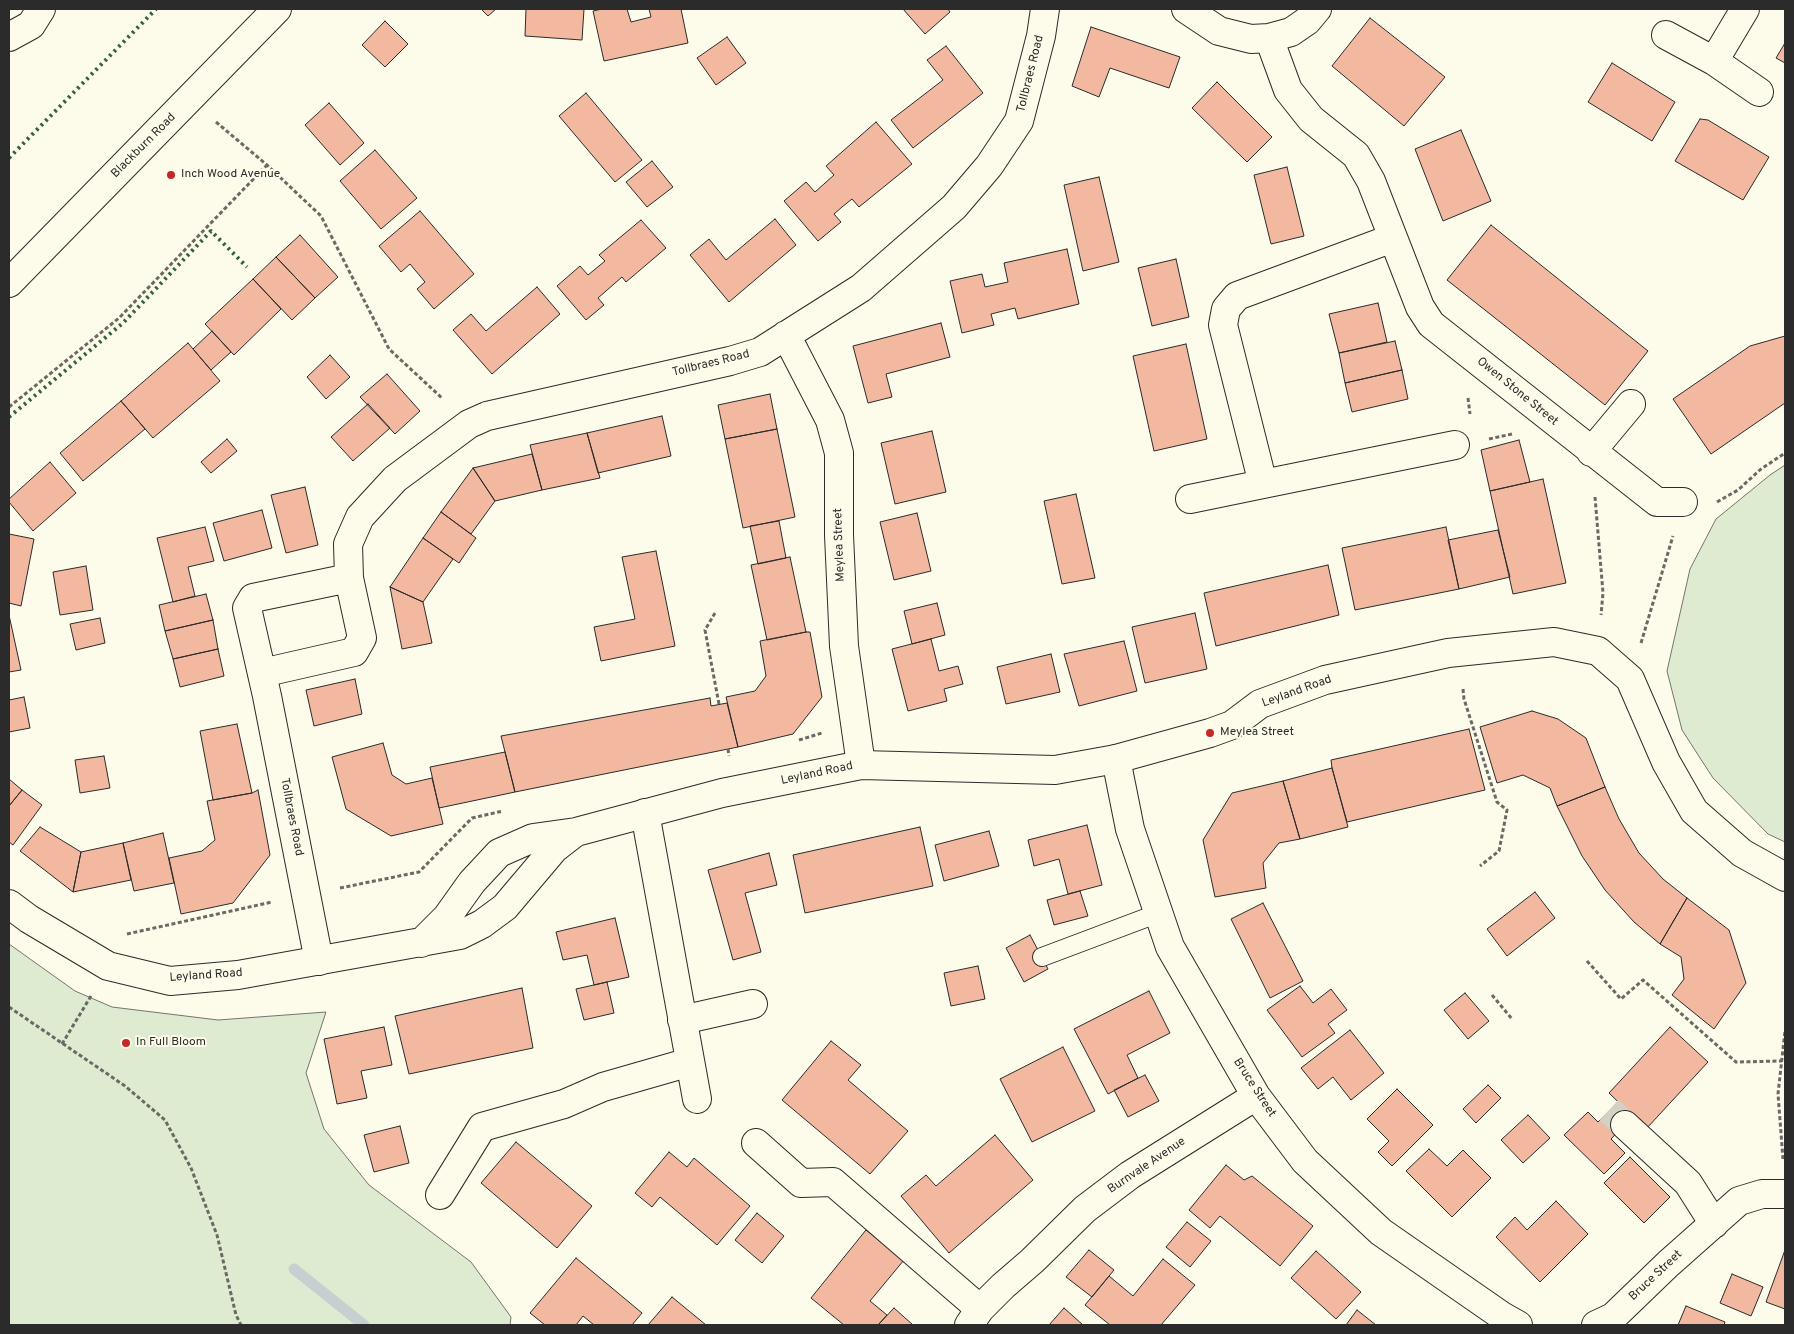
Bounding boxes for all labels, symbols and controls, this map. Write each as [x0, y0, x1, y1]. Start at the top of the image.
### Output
street label: Tollbraes Road [1014, 34, 1048, 114]
street label: Blackburn Road [109, 111, 179, 181]
place label: Inch Wood Avenue [181, 168, 280, 182]
marker: Inch Wood Avenue [165, 169, 177, 181]
street label: Tollbraes Road [671, 347, 751, 381]
street label: Owen Stone Street [1473, 355, 1561, 429]
street label: Meylea Street [832, 508, 848, 582]
street label: Leyland Road [1260, 673, 1334, 711]
place label: Meylea Street [1220, 726, 1294, 740]
marker: Meylea Street [1204, 727, 1216, 739]
street label: Leyland Road [780, 759, 854, 789]
street label: Tollbraes Road [276, 777, 306, 857]
street label: Leyland Road [169, 966, 243, 986]
place label: In Full Bloom [136, 1036, 206, 1050]
marker: In Full Bloom [120, 1037, 132, 1049]
street label: Bruce Street [1230, 1056, 1278, 1120]
street label: Burnvale Avenue [1105, 1135, 1189, 1197]
street label: Bruce Street [1626, 1248, 1686, 1304]

